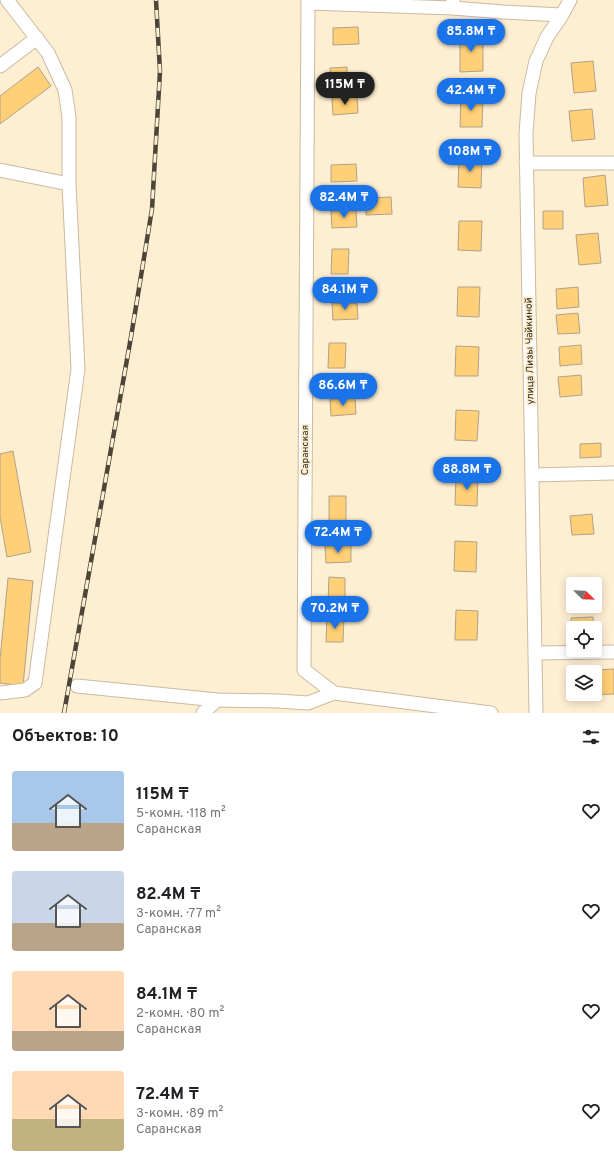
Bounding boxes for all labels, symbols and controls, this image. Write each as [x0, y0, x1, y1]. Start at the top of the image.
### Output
pin: 85.8M ₸ [434, 19, 508, 53]
text: 85.8M ₸ [446, 24, 496, 40]
pin: 115M ₸ [312, 72, 378, 106]
text: 115M ₸ [325, 77, 365, 93]
pin: 42.4M ₸ [434, 78, 508, 112]
text: 42.4M ₸ [446, 83, 496, 99]
pin: 108M ₸ [437, 139, 503, 173]
text: 108M ₸ [448, 144, 492, 160]
pin: 82.4M ₸ [307, 185, 381, 219]
text: 82.4M ₸ [319, 190, 369, 206]
pin: 84.1M ₸ [308, 277, 382, 311]
text: 84.1M ₸ [321, 282, 369, 298]
street label: улица Лизы Чайкиной [523, 297, 537, 405]
pin: 86.6M ₸ [306, 373, 380, 407]
text: 86.6M ₸ [318, 378, 368, 394]
street label: Саранская [299, 425, 312, 475]
pin: 88.8M ₸ [430, 457, 504, 491]
text: 88.8M ₸ [442, 462, 492, 478]
pin: 72.4M ₸ [301, 520, 375, 554]
text: 72.4M ₸ [314, 525, 362, 541]
north arrow [566, 577, 602, 613]
map controls [566, 577, 602, 701]
pin: 70.2M ₸ [298, 596, 372, 630]
text: 70.2M ₸ [311, 601, 359, 617]
button: locate [566, 621, 602, 657]
button: layers [566, 665, 602, 701]
text: Объектов: 10 [12, 726, 119, 748]
icon: filters [580, 726, 602, 748]
text: 115M ₸ [136, 784, 189, 806]
icon: home [44, 787, 92, 835]
icon: heart [580, 800, 602, 822]
text: 5-комн. · 118 m² [136, 806, 226, 822]
text: Саранская [136, 822, 202, 838]
text: 82.4M ₸ [136, 884, 201, 906]
icon: home [44, 887, 92, 935]
icon: heart [580, 900, 602, 922]
text: 3-комн. · 77 m² [136, 906, 221, 922]
text: Саранская [136, 922, 202, 938]
text: 84.1M ₸ [136, 984, 198, 1006]
icon: home [44, 987, 92, 1035]
icon: heart [580, 1000, 602, 1022]
text: 2-комн. · 80 m² [136, 1006, 224, 1022]
text: Саранская [136, 1022, 202, 1038]
text: 72.4M ₸ [136, 1084, 200, 1106]
icon: home [44, 1087, 92, 1135]
icon: heart [580, 1100, 602, 1122]
text: 3-комн. · 89 m² [136, 1106, 223, 1122]
text: Саранская [136, 1122, 202, 1138]

